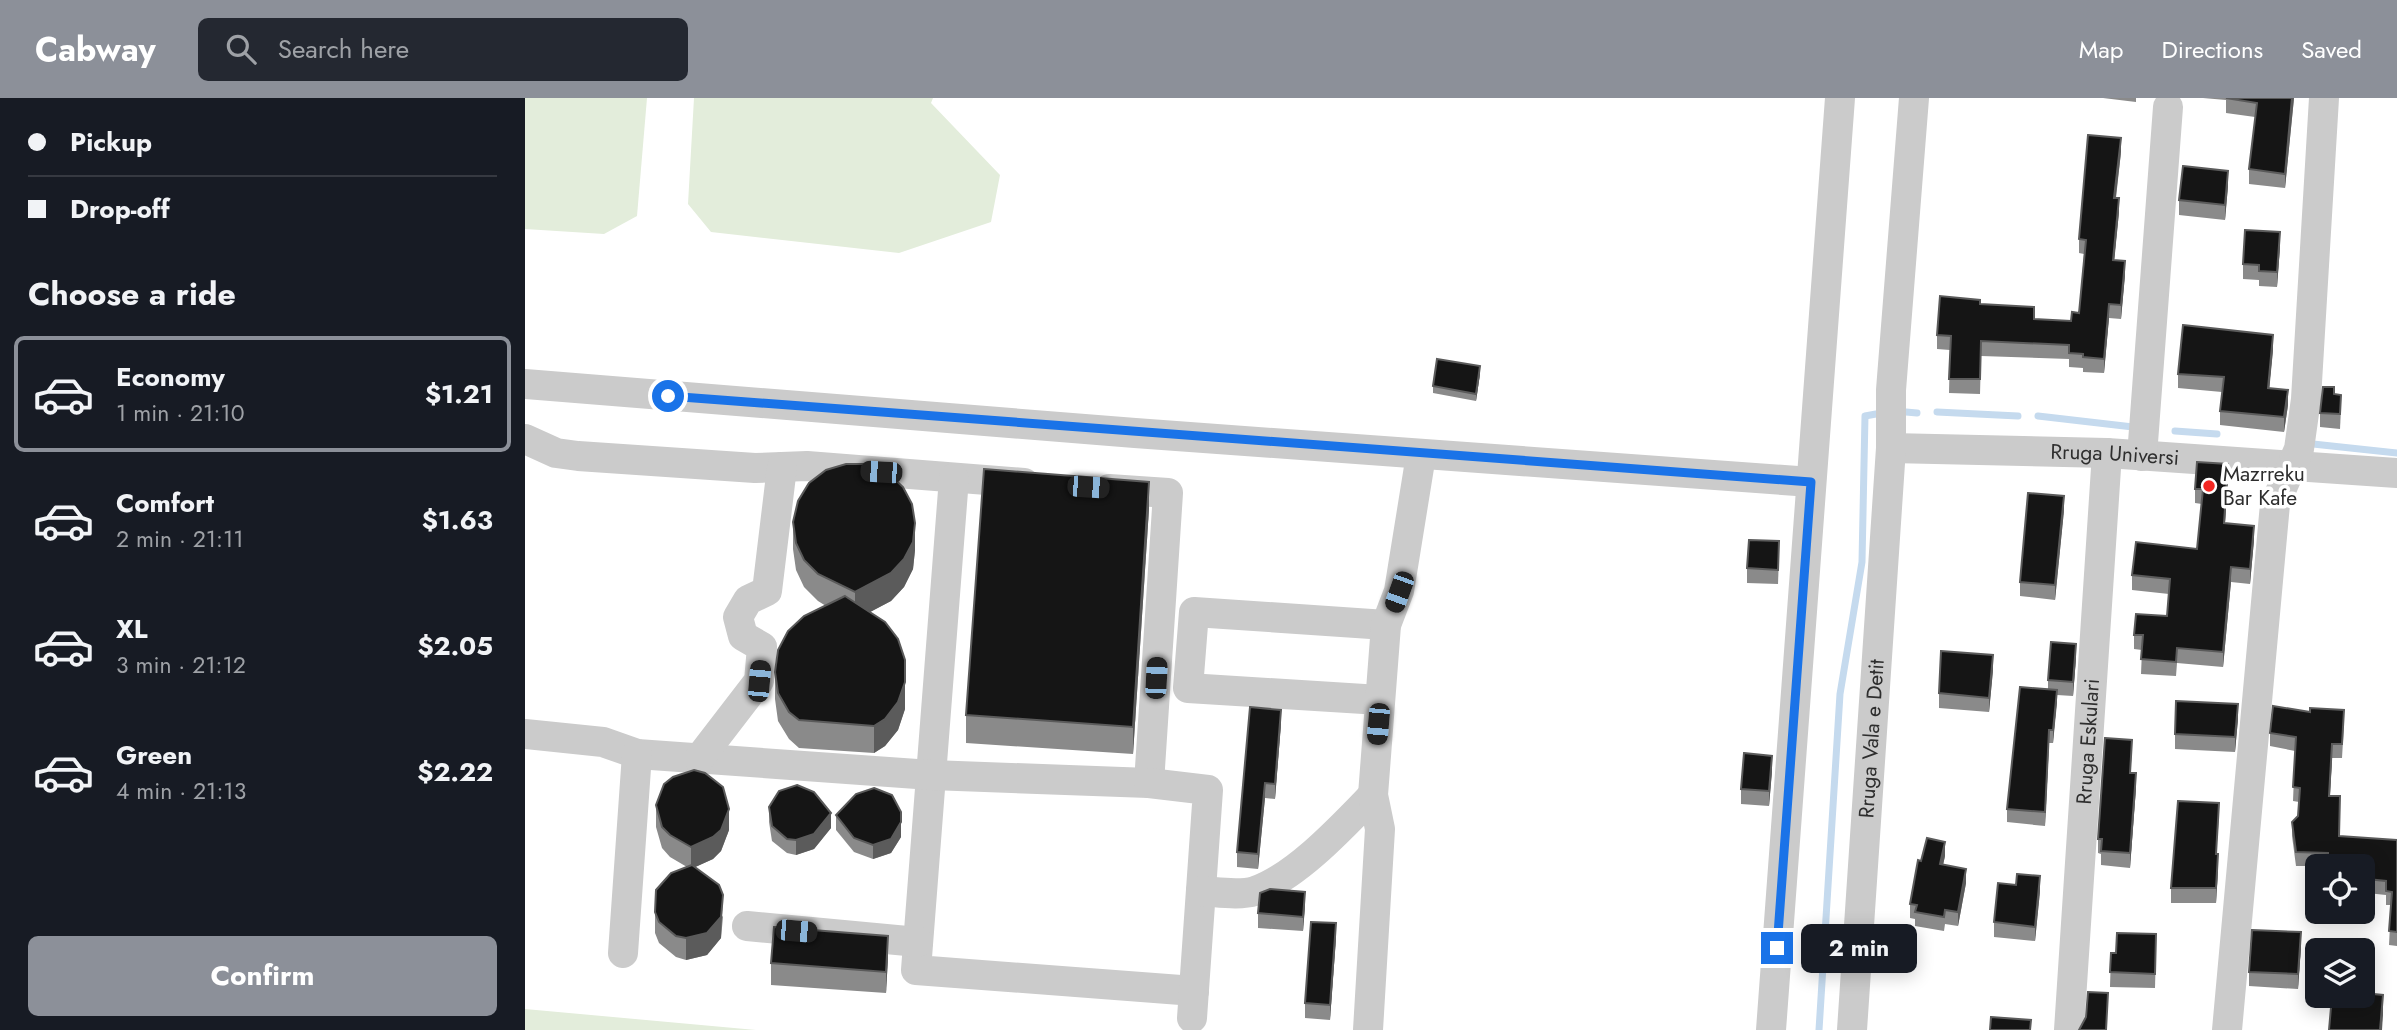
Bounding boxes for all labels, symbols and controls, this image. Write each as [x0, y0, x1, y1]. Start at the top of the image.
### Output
search box [198, 18, 688, 81]
text: Cabway [35, 26, 156, 73]
icon: search [222, 30, 260, 68]
text: Search here [278, 30, 409, 68]
text: Map [2079, 32, 2124, 67]
text: Directions [2162, 32, 2263, 67]
text: Saved [2301, 32, 2362, 67]
text: Pickup [70, 123, 152, 161]
text: Drop-off [70, 190, 170, 228]
text: Choose a ride [28, 271, 236, 317]
text: Economy [116, 358, 225, 396]
icon: car [32, 363, 95, 426]
text: $1.21 [425, 375, 493, 413]
route start [652, 380, 684, 412]
text: 1 min · 21:10 [116, 396, 244, 430]
street label: Rruga Universi [2050, 437, 2180, 473]
place label: Mazrreku Bar Kafe [2223, 459, 2305, 513]
car [860, 460, 903, 484]
car [1067, 475, 1110, 499]
marker: Mazrreku Bar Kafe [2201, 478, 2217, 494]
text: Comfort [116, 484, 214, 522]
icon: car [32, 489, 95, 552]
text: $1.63 [422, 501, 493, 539]
text: 2 min · 21:11 [116, 522, 244, 556]
car [1382, 569, 1417, 615]
text: XL [116, 610, 148, 648]
icon: car [32, 615, 95, 678]
text: $2.05 [417, 627, 493, 665]
text: 3 min · 21:12 [116, 648, 246, 682]
car [1145, 656, 1168, 700]
street label: Rruga Vala e Detit [1851, 658, 1892, 819]
car [747, 659, 772, 703]
street label: Rruga Eskulari [2069, 678, 2107, 806]
car [1366, 702, 1391, 746]
text: Green [116, 736, 192, 774]
icon: car [32, 741, 95, 804]
text: $2.22 [417, 753, 493, 791]
text: 4 min · 21:13 [116, 774, 246, 808]
map controls [2305, 854, 2375, 1008]
button: locate [2305, 854, 2375, 924]
car [775, 919, 818, 943]
callout: 2 min [1801, 924, 1917, 972]
text: 2 min [1829, 931, 1889, 965]
route end [1761, 932, 1793, 964]
button: Confirm [28, 936, 497, 1016]
button: layers [2305, 938, 2375, 1008]

